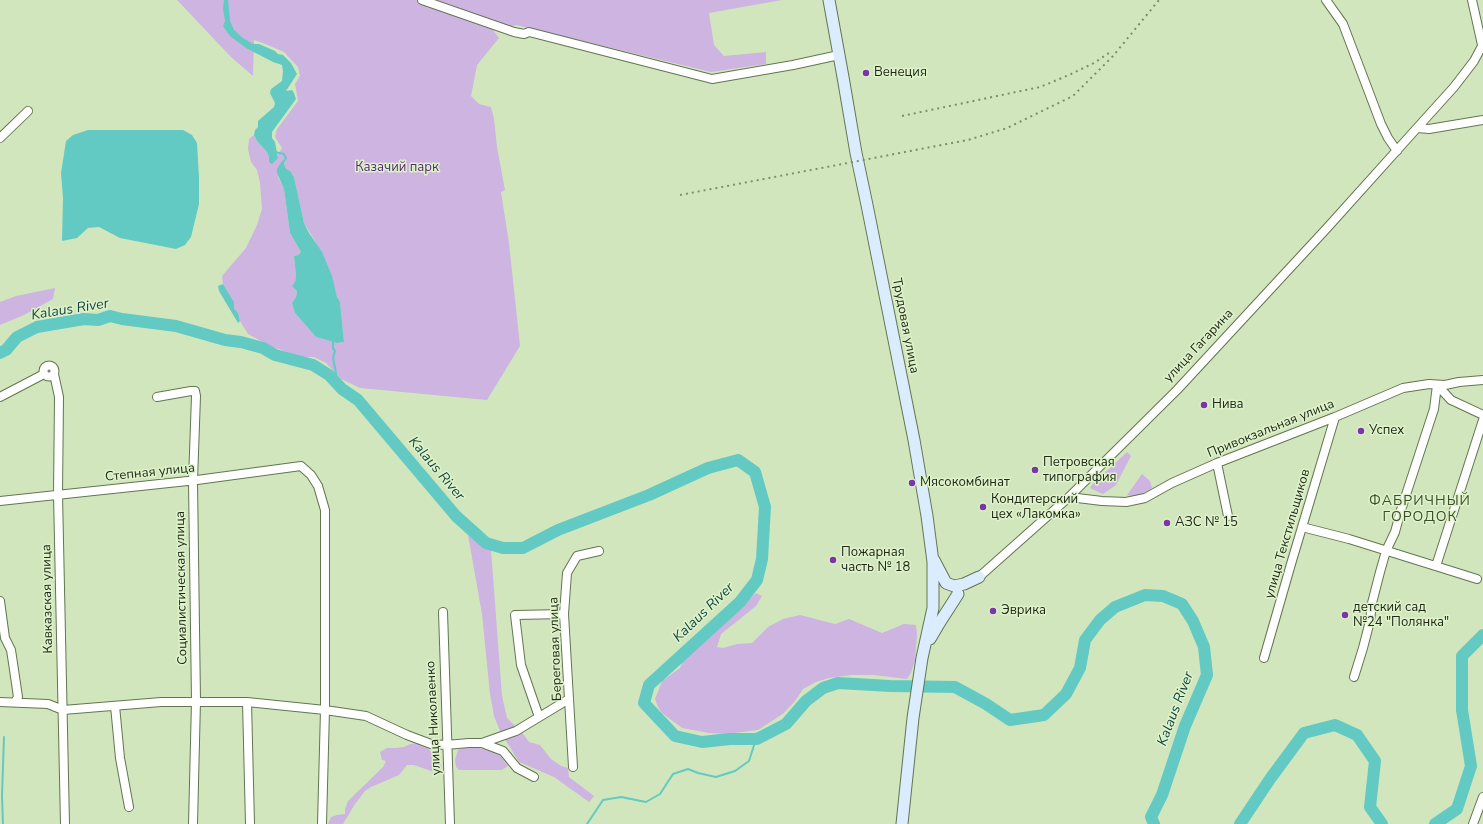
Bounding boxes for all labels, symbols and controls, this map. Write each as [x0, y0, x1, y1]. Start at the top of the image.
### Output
place label: Венеция [874, 65, 927, 81]
marker: Венеция [861, 68, 871, 78]
park label: Казачий парк [355, 160, 439, 176]
street label: Трудовая улица [888, 277, 922, 375]
water label: Kalaus River [30, 296, 110, 324]
street label: улица Гагарина [1161, 306, 1237, 386]
street label: Привокзальная улица [1205, 396, 1337, 462]
place label: Нива [1212, 397, 1244, 413]
marker: Нива [1199, 400, 1209, 410]
place label: Успех [1369, 423, 1404, 439]
marker: Успех [1356, 426, 1366, 436]
water label: Kalaus River [404, 434, 468, 504]
place label: Петровская типография [1043, 455, 1117, 486]
street label: Степная улица [104, 461, 196, 485]
marker: Петровская типография [1030, 465, 1040, 475]
street label: улица Текстильщиков [1262, 468, 1314, 600]
place label: Мясокомбинат [920, 475, 1010, 491]
marker: Мясокомбинат [907, 478, 917, 488]
place label: Кондитерский цех «Лакомка» [991, 492, 1081, 523]
district label: ФАБРИЧНЫЙ ГОРОДОК [1369, 494, 1471, 526]
marker: Кондитерский цех «Лакомка» [978, 502, 988, 512]
street label: Социалистическая улица [173, 511, 191, 665]
place label: АЗС № 15 [1175, 515, 1238, 531]
marker: АЗС № 15 [1162, 518, 1172, 528]
street label: Кавказская улица [39, 544, 57, 654]
place label: Пожарная часть № 18 [841, 545, 910, 576]
marker: Пожарная часть № 18 [828, 555, 838, 565]
water label: Kalaus River [670, 580, 738, 646]
street label: Береговая улица [546, 597, 566, 701]
place label: детский сад №24 "Полянка" [1353, 600, 1449, 631]
place label: Эврика [1001, 603, 1046, 619]
marker: Эврика [988, 606, 998, 616]
marker: детский сад №24 "Полянка" [1340, 610, 1350, 620]
street label: улица Николаенко [423, 660, 445, 776]
water label: Kalaus River [1154, 670, 1198, 748]

